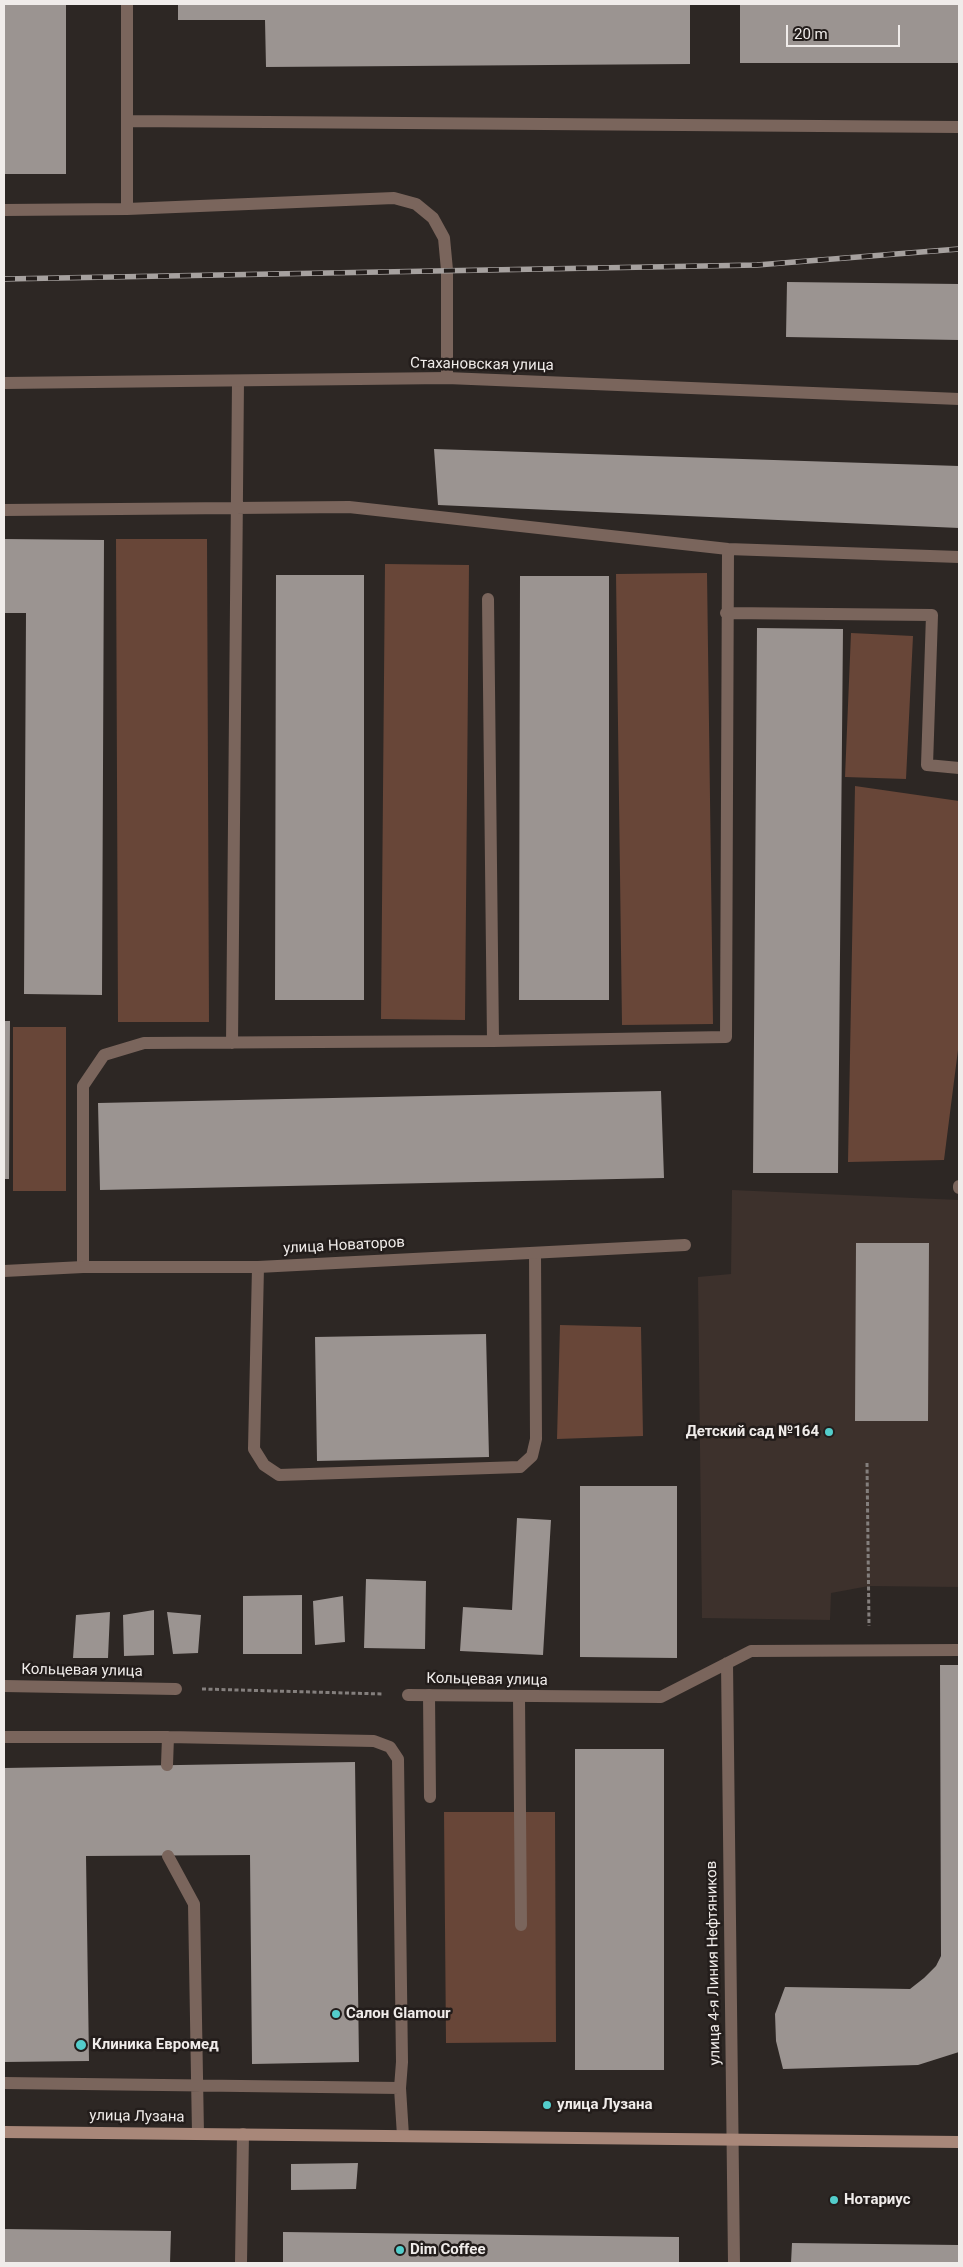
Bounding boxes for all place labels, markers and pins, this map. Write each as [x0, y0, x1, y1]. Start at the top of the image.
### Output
place label: Детский сад №164 [686, 1423, 819, 1441]
marker: Детский сад №164 [823, 1426, 835, 1438]
place label: Салон Glamour [346, 2005, 451, 2023]
marker: Салон Glamour [330, 2008, 342, 2020]
place label: Клиника Евромед [92, 2036, 219, 2054]
marker: Клиника Евромед [74, 2038, 88, 2052]
place label: улица Лузана [557, 2096, 653, 2114]
marker: улица Лузана [541, 2099, 553, 2111]
place label: Нотариус [844, 2191, 911, 2209]
marker: Нотариус [828, 2194, 840, 2206]
place label: Dim Coffee [410, 2241, 485, 2259]
marker: Dim Coffee [394, 2244, 406, 2256]

